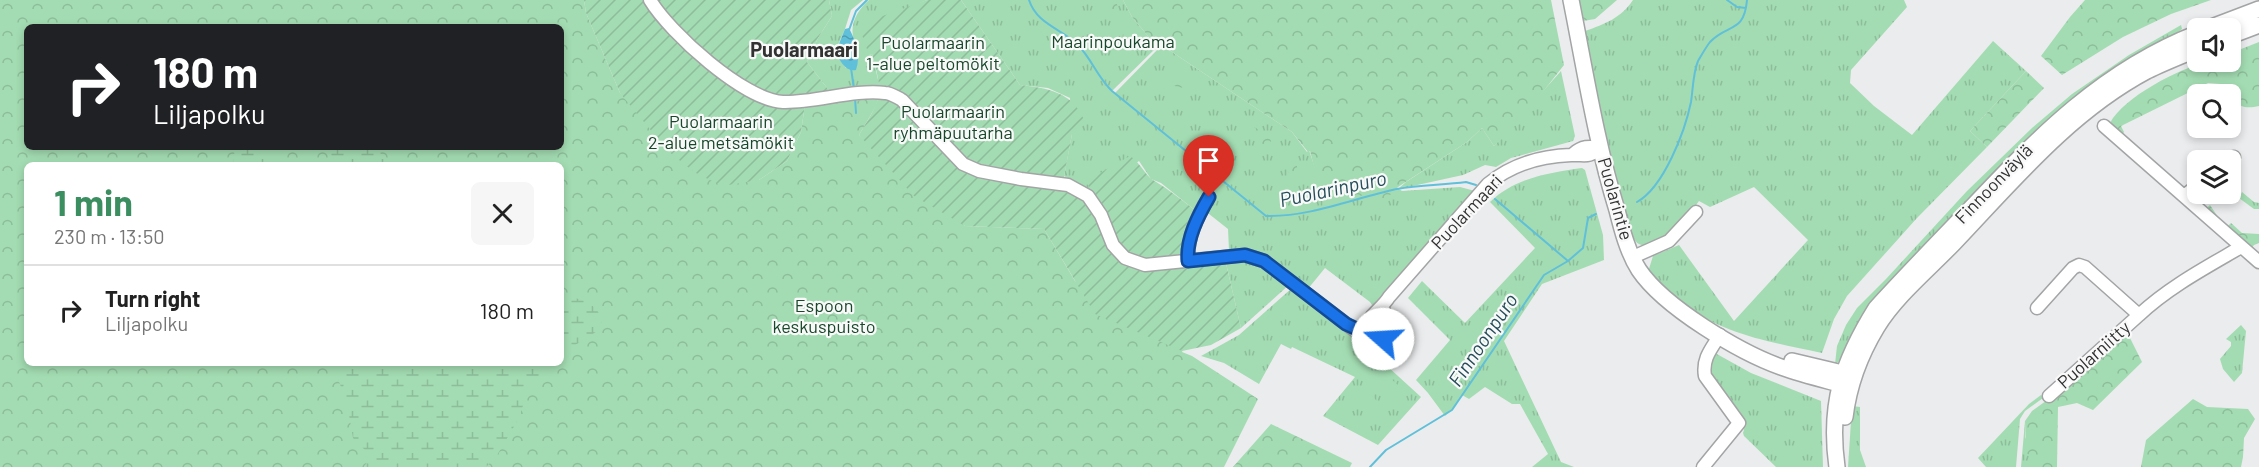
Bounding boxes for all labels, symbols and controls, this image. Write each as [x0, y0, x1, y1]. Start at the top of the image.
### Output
map controls [2187, 18, 2241, 204]
button: sound [2187, 18, 2241, 72]
park label: Maarinpoukama [1051, 30, 1175, 52]
park label: Puolarmaarin 1-alue peltomökit [866, 31, 1000, 74]
district label: Puolarmaari [750, 37, 858, 61]
text: 180 m [153, 46, 258, 96]
icon: right [54, 48, 132, 126]
button: search [2187, 84, 2241, 138]
text: Liljapolku [153, 97, 266, 129]
park label: Puolarmaarin ryhmäpuutarha [893, 100, 1013, 143]
park label: Puolarmaarin 2-alue metsämökit [648, 110, 794, 153]
pin [1183, 135, 1234, 197]
street label: Finnoonväylä [1950, 139, 2037, 228]
icon: arrive [1192, 144, 1225, 177]
button: layers [2187, 150, 2241, 204]
street label: Puolarintie [1594, 155, 1638, 243]
water label: Puolarinpuro [1277, 165, 1388, 211]
street label: Puolarmaari [1426, 169, 1507, 253]
text: 1 min [54, 180, 133, 223]
button: close [471, 182, 534, 245]
text: 230 m · 13:50 [54, 224, 165, 248]
text: Turn right [105, 285, 200, 311]
water label: Finnoonpuro [1442, 288, 1522, 391]
icon: right [54, 294, 87, 327]
park label: Espoon keskuspuisto [773, 294, 876, 337]
text: 180 m [480, 297, 534, 323]
position arrow [1351, 307, 1415, 371]
text: Liljapolku [105, 311, 188, 335]
street label: Puolarniitty [2052, 316, 2134, 393]

